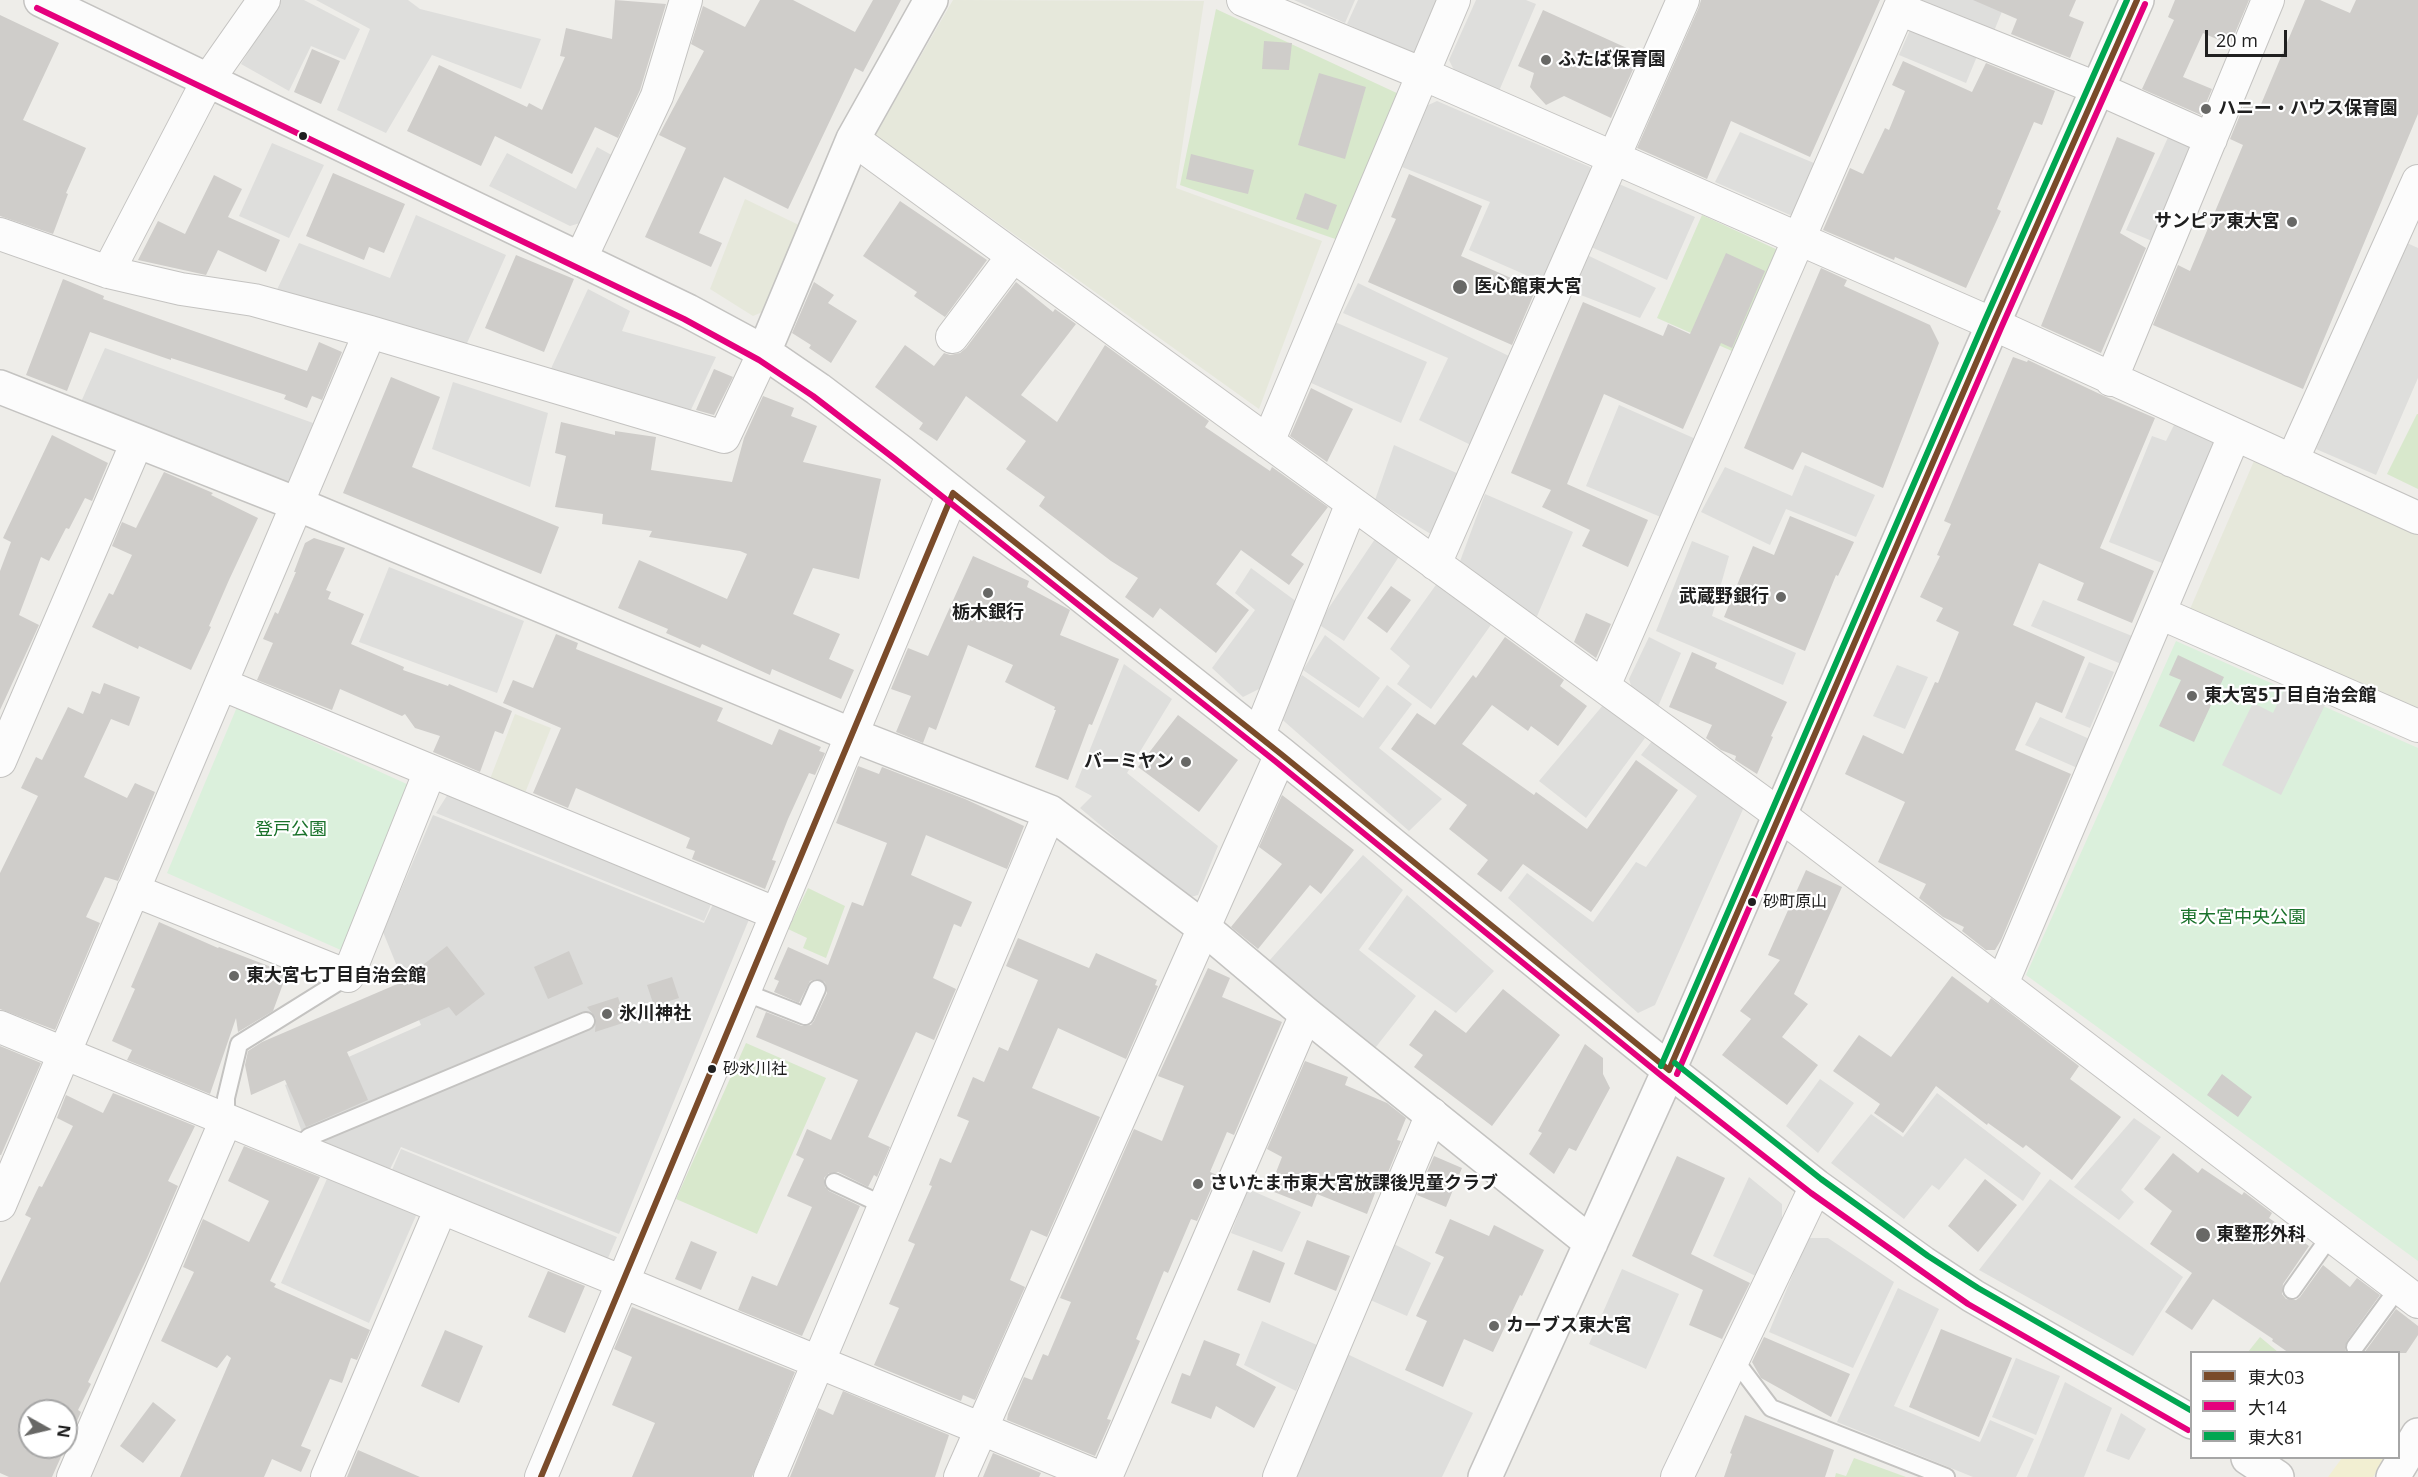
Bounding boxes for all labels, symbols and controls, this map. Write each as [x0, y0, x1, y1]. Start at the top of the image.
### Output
scale bar [2208, 18, 2290, 56]
text: 20 m [2216, 28, 2258, 52]
place label: ふたば保育園 [1558, 49, 1666, 71]
marker: ふたば保育園 [1539, 53, 1553, 67]
place label: ハニー・ハウス保育園 [2218, 98, 2398, 120]
marker: ハニー・ハウス保育園 [2199, 102, 2213, 116]
unlabelled marker [297, 130, 309, 142]
place label: サンピア東大宮 [2154, 211, 2280, 233]
marker: サンピア東大宮 [2285, 215, 2299, 229]
place label: 医心館東大宮 [1474, 276, 1582, 298]
marker: 医心館東大宮 [1451, 278, 1469, 296]
marker: 栃木銀行 [981, 586, 995, 600]
place label: 武蔵野銀行 [1679, 586, 1769, 608]
marker: 武蔵野銀行 [1774, 590, 1788, 604]
place label: 栃木銀行 [952, 602, 1024, 624]
place label: 東大宮5丁目自治会館 [2204, 685, 2376, 707]
marker: 東大宮5丁目自治会館 [2185, 689, 2199, 703]
place label: バーミヤン [1084, 751, 1174, 773]
marker: バーミヤン [1179, 755, 1193, 769]
park label: 登戸公園 [255, 819, 327, 841]
place label: 砂町原山 [1763, 892, 1827, 912]
marker: 砂町原山 [1746, 896, 1758, 908]
park label: 東大宮中央公園 [2180, 907, 2306, 929]
place label: 東大宮七丁目自治会館 [246, 965, 426, 987]
marker: 東大宮七丁目自治会館 [227, 969, 241, 983]
place label: 氷川神社 [619, 1003, 691, 1025]
marker: 氷川神社 [600, 1007, 614, 1021]
place label: 砂氷川社 [723, 1059, 787, 1079]
marker: 砂氷川社 [706, 1063, 718, 1075]
place label: さいたま市東大宮放課後児童クラブ [1210, 1173, 1498, 1195]
marker: さいたま市東大宮放課後児童クラブ [1191, 1177, 1205, 1191]
place label: 東整形外科 [2216, 1224, 2306, 1246]
marker: 東整形外科 [2194, 1226, 2212, 1244]
place label: カーブス東大宮 [1506, 1315, 1632, 1337]
marker: カーブス東大宮 [1487, 1319, 1501, 1333]
legend [2190, 1351, 2400, 1459]
text: 東大03 [2248, 1365, 2305, 1389]
text: 大14 [2248, 1395, 2287, 1419]
north arrow [18, 1399, 78, 1459]
text: N [52, 1423, 76, 1439]
text: 東大81 [2248, 1425, 2305, 1449]

